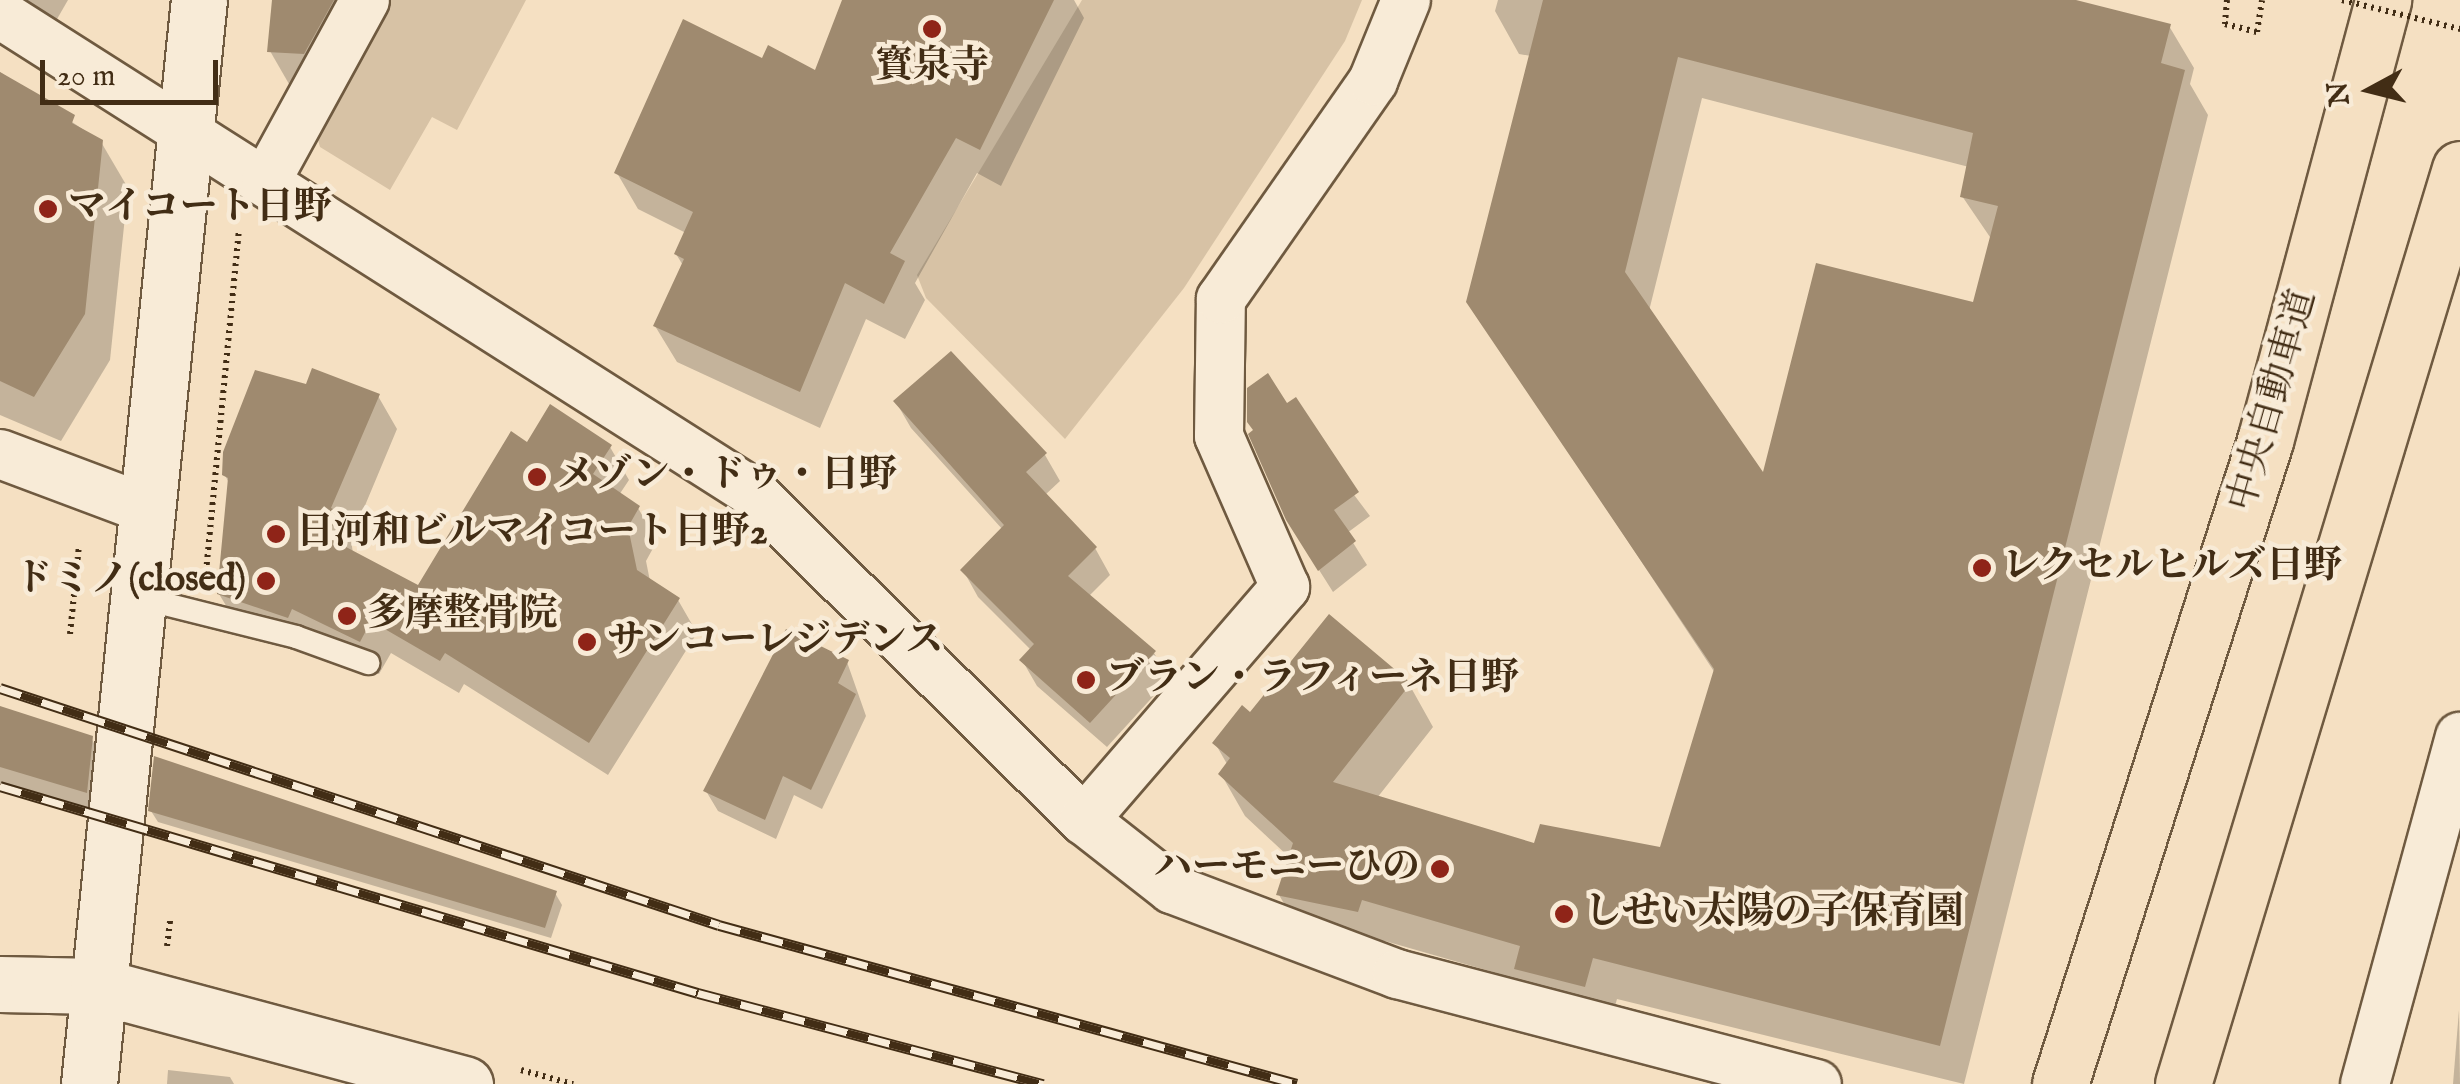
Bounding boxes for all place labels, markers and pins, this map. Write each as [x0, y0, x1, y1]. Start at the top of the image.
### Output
marker: 寳泉寺 [921, 18, 943, 40]
place label: 寳泉寺 [875, 45, 989, 91]
place label: マイコート日野 [68, 186, 334, 232]
marker: マイコート日野 [37, 198, 59, 220]
place label: メゾン・ドゥ・日野 [557, 454, 899, 500]
marker: メゾン・ドゥ・日野 [526, 466, 548, 488]
place label: 日河和ビルマイコート日野2 [296, 511, 770, 557]
marker: 日河和ビルマイコート日野2 [265, 523, 287, 545]
place label: レクセルヒルズ日野 [2002, 545, 2344, 591]
marker: レクセルヒルズ日野 [1971, 557, 1993, 579]
place label: ドミノ(closed) [15, 558, 246, 604]
marker: ドミノ(closed) [255, 570, 277, 592]
place label: 多摩整骨院 [367, 593, 557, 639]
marker: 多摩整骨院 [336, 605, 358, 627]
place label: サンコーレジデンス [607, 619, 949, 665]
marker: サンコーレジデンス [576, 631, 598, 653]
place label: ブラン・ラフィーネ日野 [1106, 657, 1524, 703]
marker: ブラン・ラフィーネ日野 [1075, 669, 1097, 691]
place label: ハーモニーひの [1154, 846, 1420, 892]
marker: ハーモニーひの [1429, 858, 1451, 880]
place label: しせい太陽の子保育園 [1584, 891, 1964, 937]
marker: しせい太陽の子保育園 [1553, 903, 1575, 925]

